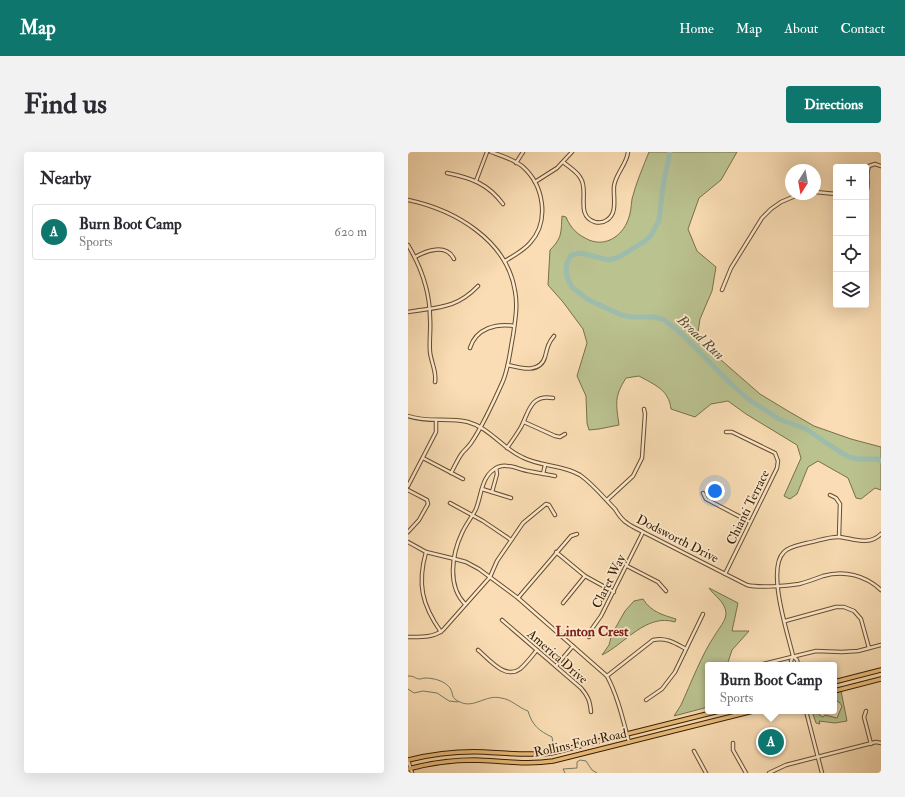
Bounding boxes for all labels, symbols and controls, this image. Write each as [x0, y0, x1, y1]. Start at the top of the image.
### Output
text: Map [20, 16, 56, 40]
text: Home [679, 20, 714, 37]
text: Map [736, 20, 762, 37]
text: About [784, 20, 818, 37]
text: Contact [840, 20, 885, 37]
button: Directions [786, 86, 881, 123]
text: Find us [24, 87, 107, 122]
north arrow [785, 164, 821, 200]
map controls [833, 164, 869, 308]
button: + [833, 164, 869, 200]
text: Nearby [40, 168, 91, 189]
button: − [833, 200, 869, 236]
text: Burn Boot Camp [79, 215, 182, 234]
text: A [50, 224, 58, 240]
text: 620 m [334, 224, 367, 240]
text: Sports [79, 234, 113, 250]
button: locate [833, 236, 869, 272]
button: layers [833, 272, 869, 308]
water label: Broad Run [673, 311, 728, 364]
street label: Chianti Terrace [723, 467, 773, 547]
your location [705, 481, 725, 501]
street label: Dodsworth Drive [634, 511, 722, 567]
street label: Claret Way [589, 552, 630, 612]
district label: Linton Crest [556, 623, 629, 640]
street label: America Drive [523, 625, 591, 688]
popup [705, 662, 837, 714]
text: Burn Boot Camp [720, 671, 822, 690]
text: Sports [720, 690, 753, 706]
street label: Rollins Ford Road [532, 725, 629, 761]
pin: A [758, 727, 784, 757]

